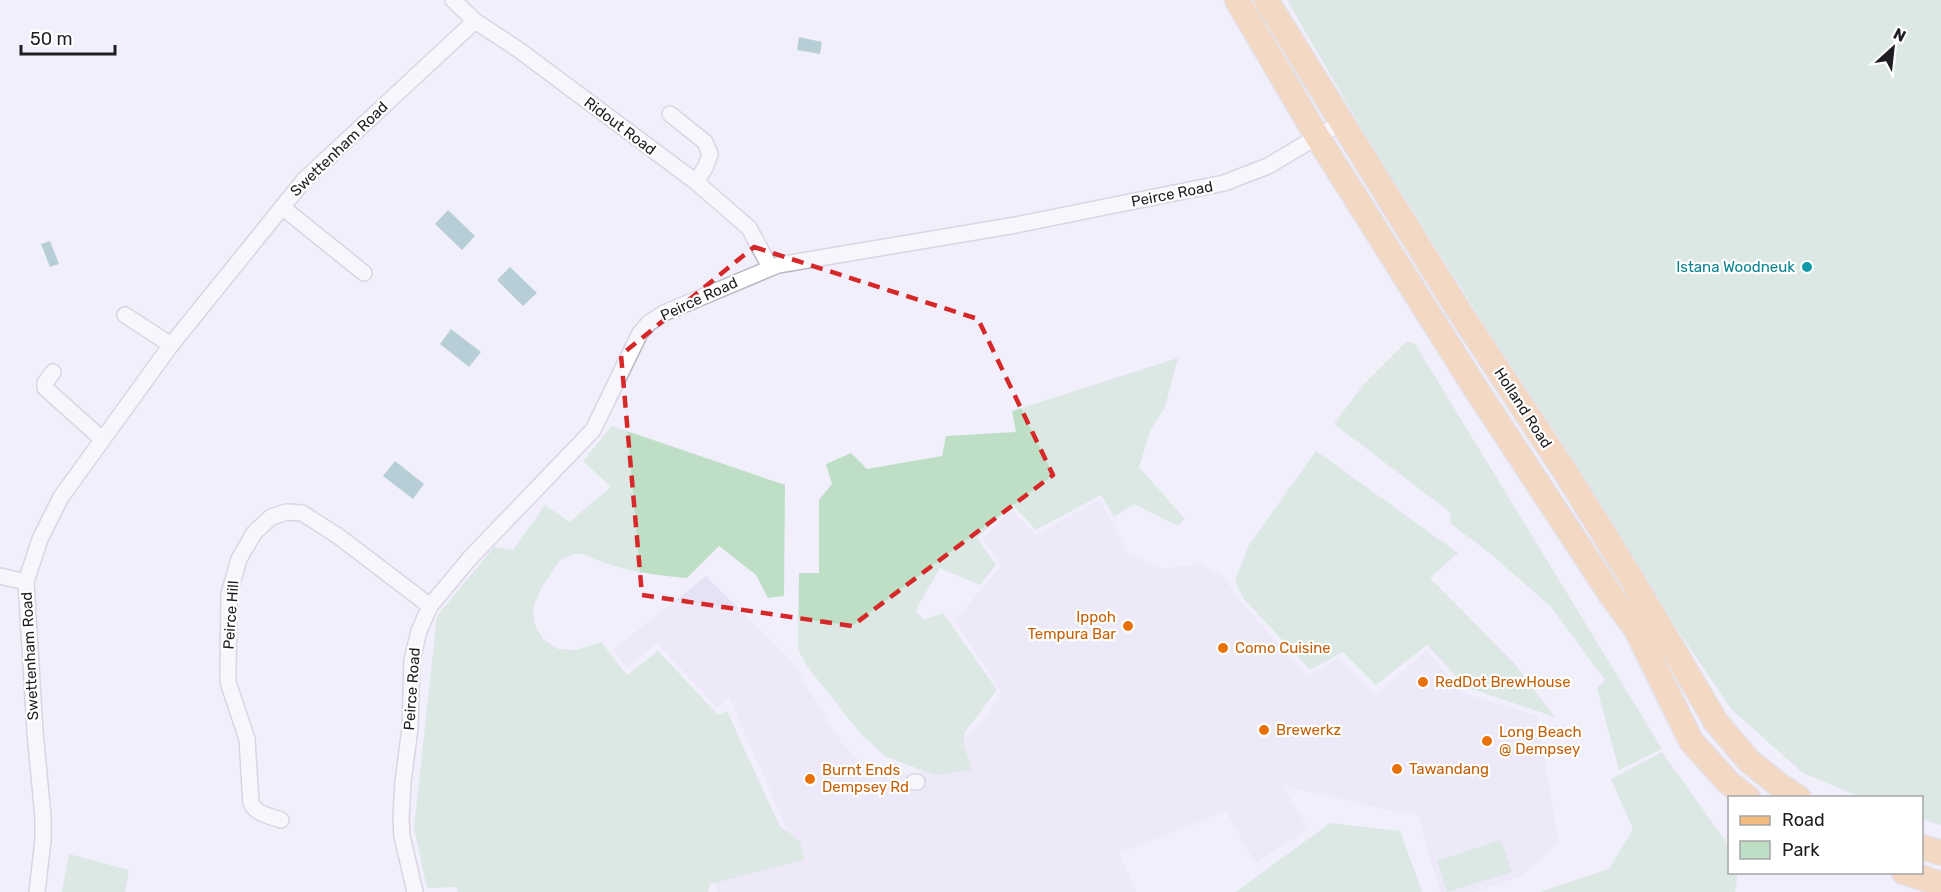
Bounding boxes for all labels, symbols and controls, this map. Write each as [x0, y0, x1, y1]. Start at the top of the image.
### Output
scale bar [21, 18, 116, 56]
north arrow [1863, 18, 1923, 78]
text: N [1890, 24, 1909, 46]
text: 50 m [30, 28, 73, 50]
street label: Ridout Road [581, 93, 659, 159]
street label: Swettenham Road [286, 98, 392, 200]
street label: Peirce Road [1130, 177, 1214, 211]
place label: Istana Woodneuk [1676, 258, 1795, 276]
marker: Istana Woodneuk [1800, 260, 1814, 274]
street label: Peirce Road [658, 273, 740, 325]
street label: Holland Road [1490, 364, 1556, 452]
street label: Peirce Hill [220, 580, 242, 650]
street label: Swettenham Road [18, 591, 42, 721]
place label: Ippoh Tempura Bar [1028, 608, 1116, 643]
marker: Ippoh Tempura Bar [1121, 619, 1135, 633]
place label: Como Cuisine [1235, 639, 1331, 657]
marker: Como Cuisine [1216, 641, 1230, 655]
street label: Peirce Road [400, 647, 424, 731]
place label: RedDot BrewHouse [1435, 673, 1571, 691]
marker: RedDot BrewHouse [1416, 675, 1430, 689]
place label: Brewerkz [1276, 721, 1341, 739]
marker: Brewerkz [1257, 723, 1271, 737]
place label: Long Beach @ Dempsey [1499, 723, 1582, 758]
marker: Long Beach @ Dempsey [1480, 734, 1494, 748]
place label: Tawandang [1409, 760, 1489, 778]
place label: Burnt Ends Dempsey Rd [822, 761, 909, 796]
marker: Tawandang [1390, 762, 1404, 776]
marker: Burnt Ends Dempsey Rd [803, 772, 817, 786]
legend [1728, 796, 1923, 874]
text: Road [1782, 809, 1825, 831]
text: Park [1782, 839, 1820, 861]

